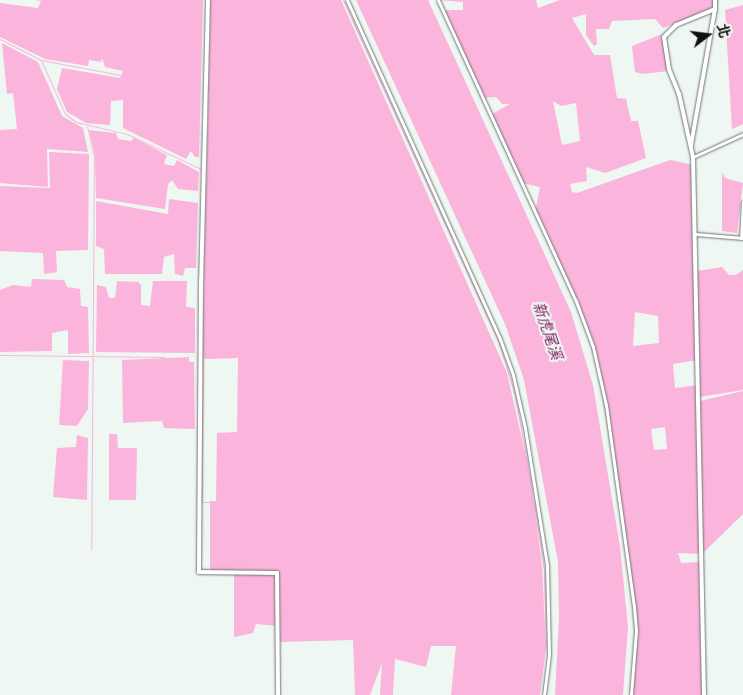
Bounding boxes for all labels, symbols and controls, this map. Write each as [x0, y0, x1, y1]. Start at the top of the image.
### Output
north arrow [683, 10, 733, 60]
text: 北 [713, 22, 733, 40]
water label: 新虎尾溪 [529, 300, 565, 362]

